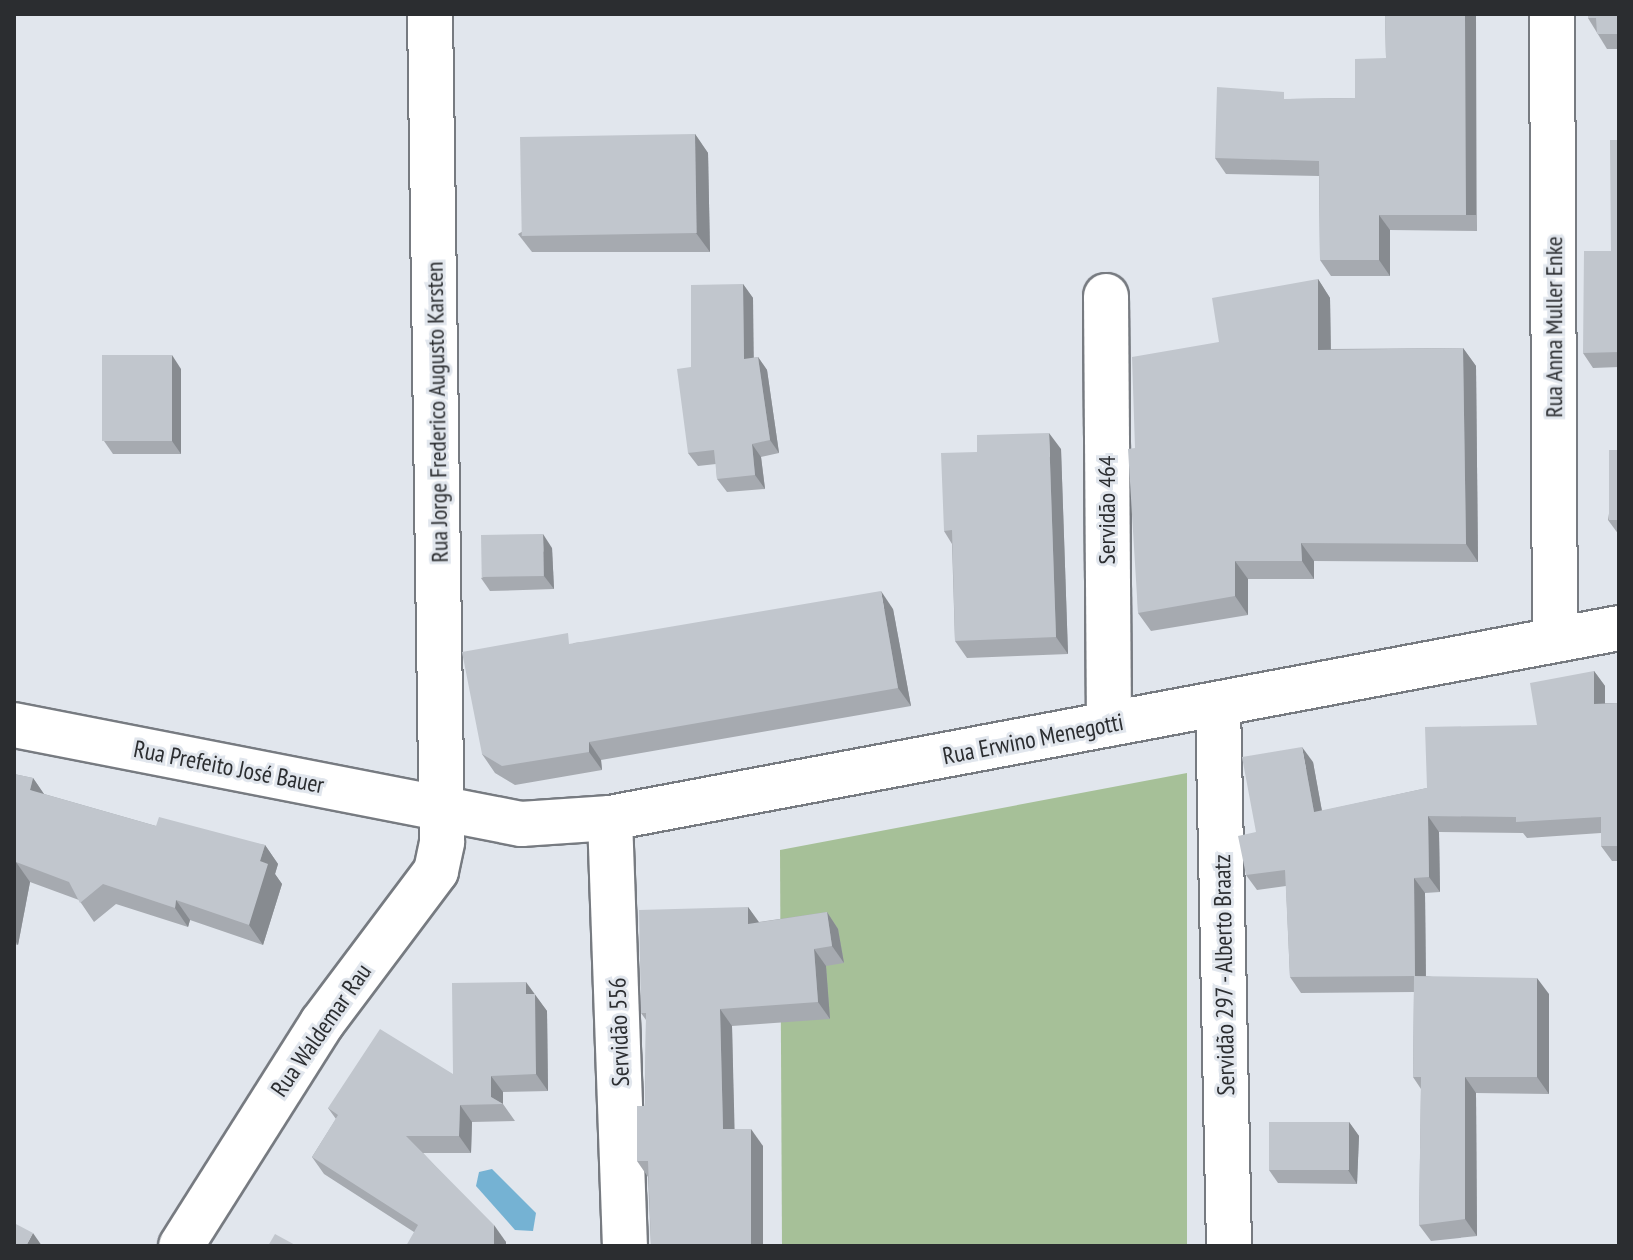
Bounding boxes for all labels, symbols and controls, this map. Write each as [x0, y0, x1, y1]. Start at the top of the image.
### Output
street label: Rua Anna Muller Enke [1540, 236, 1568, 418]
street label: Rua Jorge Frederico Augusto Karsten [420, 261, 454, 563]
street label: Servidão 464 [1093, 455, 1121, 565]
street label: Rua Erwino Menegotti [940, 707, 1126, 771]
street label: Rua Prefeito José Bauer [131, 734, 327, 800]
street label: Servidão 297 - Alberto Braatz [1207, 852, 1241, 1098]
street label: Rua Waldemar Rau [265, 958, 377, 1102]
street label: Servidão 556 [603, 977, 635, 1087]

